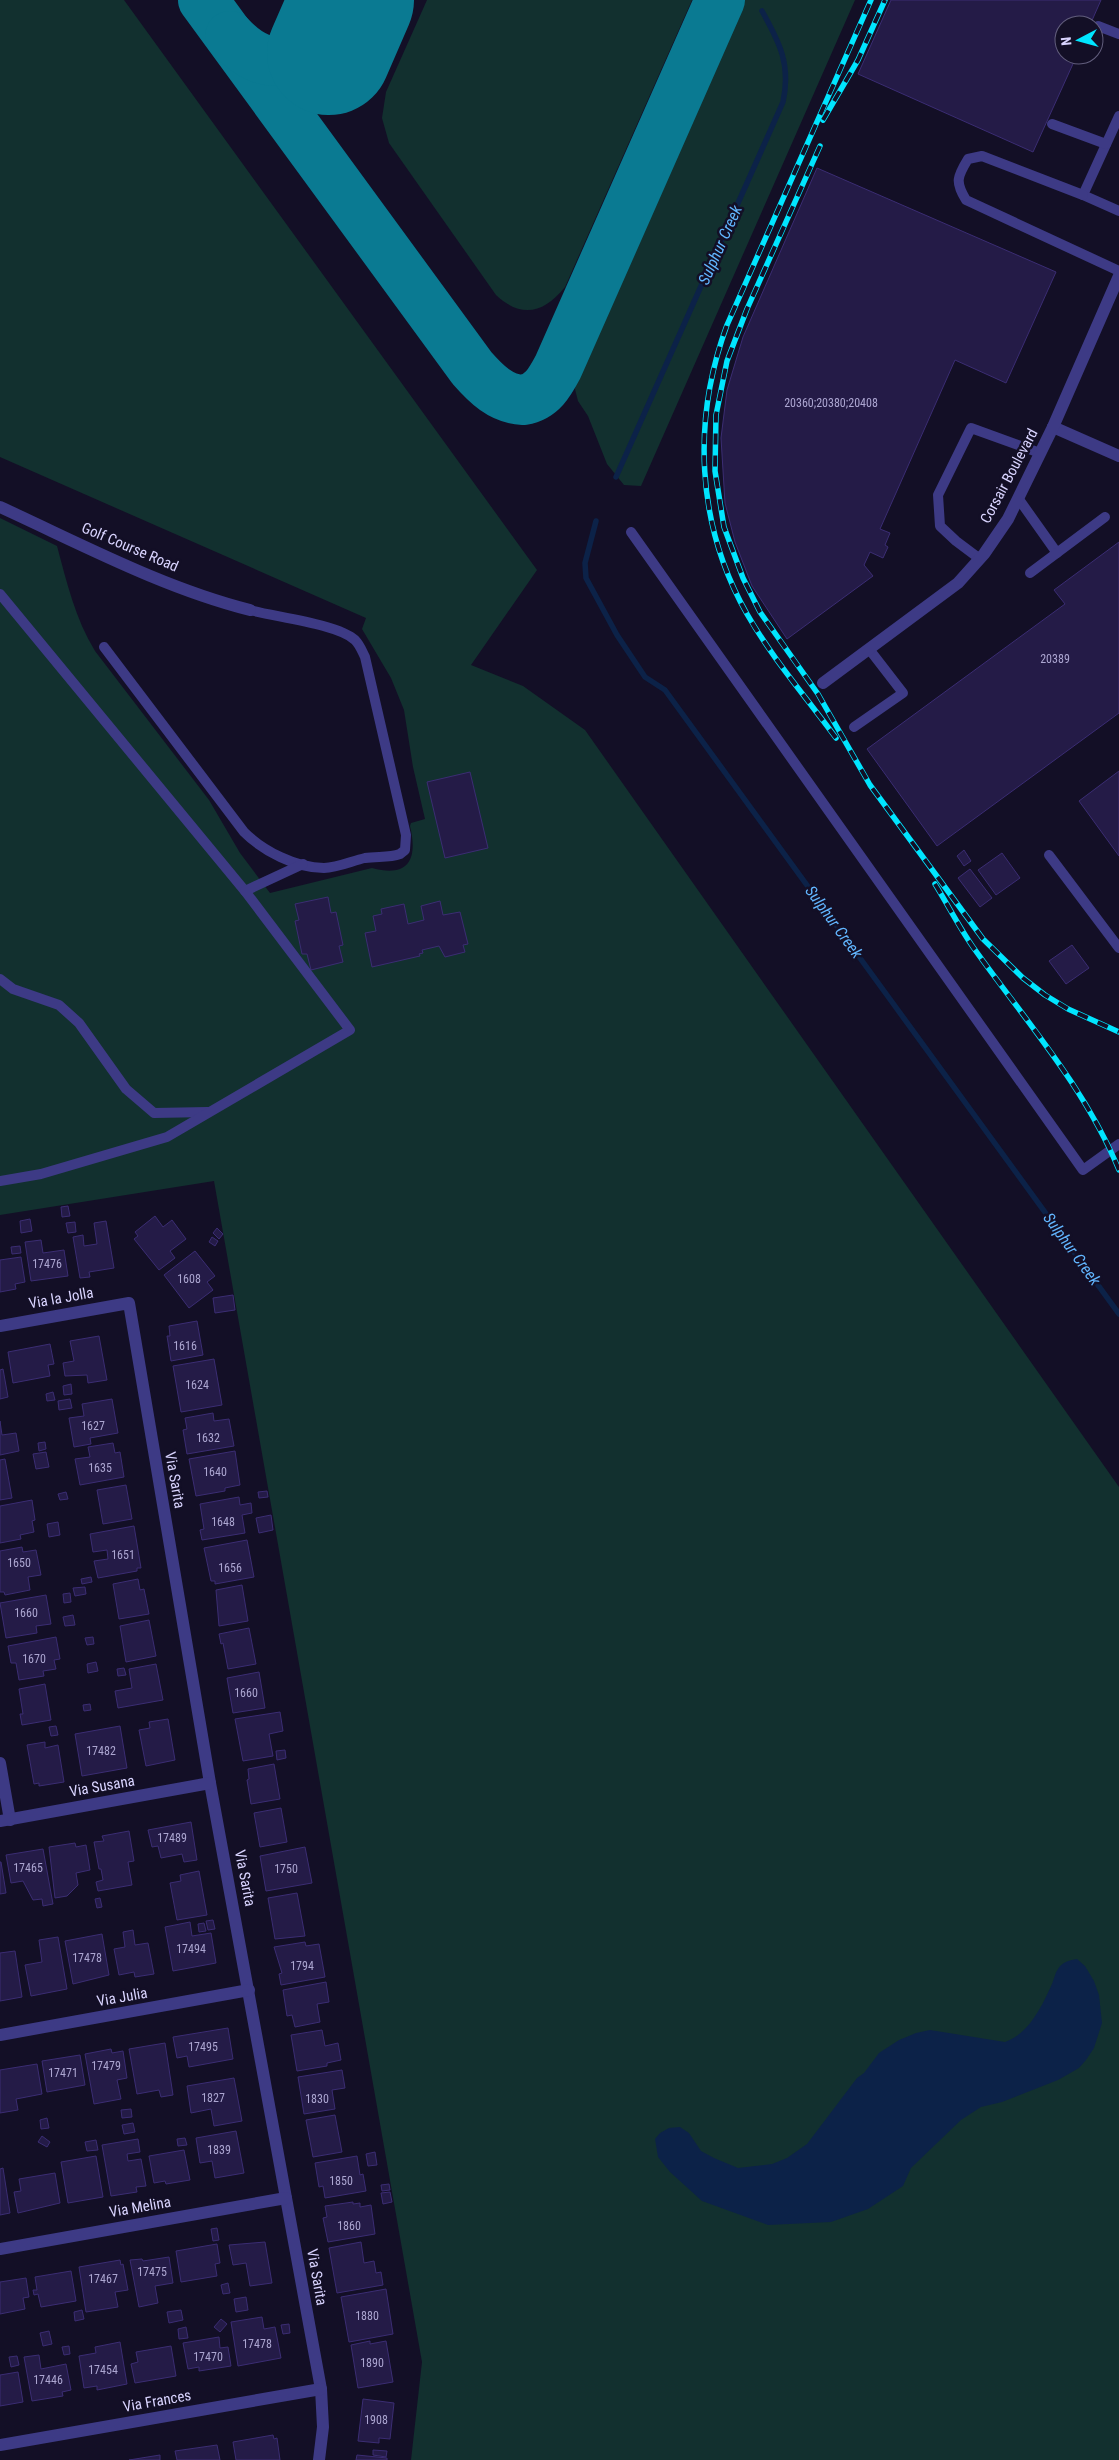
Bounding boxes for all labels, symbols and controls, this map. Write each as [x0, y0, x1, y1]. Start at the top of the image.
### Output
north arrow [1054, 15, 1104, 65]
text: N [1058, 36, 1074, 46]
water label: Sulphur Creek [694, 201, 746, 288]
house number: 20360;20380;20408 [784, 396, 878, 410]
street label: Corsair Boulevard [976, 426, 1042, 526]
street label: Golf Course Road [79, 519, 181, 575]
house number: 20389 [1040, 652, 1070, 666]
water label: Sulphur Creek [801, 882, 867, 963]
water label: Sulphur Creek [1039, 1209, 1105, 1290]
house number: 17476 [32, 1257, 62, 1271]
house number: 1608 [177, 1272, 201, 1286]
street label: Via la Jolla [27, 1283, 95, 1313]
house number: 1616 [173, 1339, 197, 1353]
house number: 1624 [185, 1378, 209, 1392]
house number: 1627 [81, 1419, 105, 1433]
house number: 1632 [196, 1431, 220, 1445]
street label: Via Sarita [161, 1450, 189, 1510]
house number: 1635 [88, 1461, 112, 1475]
house number: 1640 [203, 1465, 227, 1479]
house number: 1648 [211, 1515, 235, 1529]
house number: 1651 [111, 1548, 135, 1562]
house number: 1650 [7, 1556, 31, 1570]
house number: 1656 [218, 1561, 242, 1575]
house number: 1660 [14, 1606, 38, 1620]
house number: 1670 [22, 1652, 46, 1666]
house number: 1660 [234, 1686, 258, 1700]
house number: 17482 [86, 1744, 116, 1758]
street label: Via Susana [68, 1771, 136, 1801]
house number: 17489 [157, 1831, 187, 1845]
street label: Via Sarita [231, 1848, 259, 1908]
house number: 17465 [13, 1861, 43, 1875]
house number: 1750 [274, 1862, 298, 1876]
house number: 17494 [176, 1942, 206, 1956]
house number: 17478 [72, 1951, 102, 1965]
house number: 1794 [290, 1959, 314, 1973]
street label: Via Julia [95, 1984, 149, 2010]
house number: 17495 [188, 2040, 218, 2054]
house number: 17479 [91, 2059, 121, 2073]
house number: 17471 [48, 2066, 78, 2080]
house number: 1827 [201, 2091, 225, 2105]
house number: 1830 [305, 2092, 329, 2106]
house number: 1839 [207, 2143, 231, 2157]
house number: 1850 [329, 2174, 353, 2188]
street label: Via Melina [108, 2193, 172, 2221]
house number: 1860 [337, 2219, 361, 2233]
street label: Via Sarita [303, 2247, 331, 2307]
house number: 17475 [137, 2265, 167, 2279]
house number: 17467 [88, 2272, 118, 2286]
house number: 1880 [355, 2309, 379, 2323]
house number: 17478 [242, 2337, 272, 2351]
house number: 17470 [193, 2350, 223, 2364]
house number: 1890 [360, 2356, 384, 2370]
house number: 17454 [88, 2363, 118, 2377]
house number: 17446 [33, 2373, 63, 2387]
street label: Via Frances [121, 2386, 193, 2416]
house number: 1908 [364, 2413, 388, 2427]

